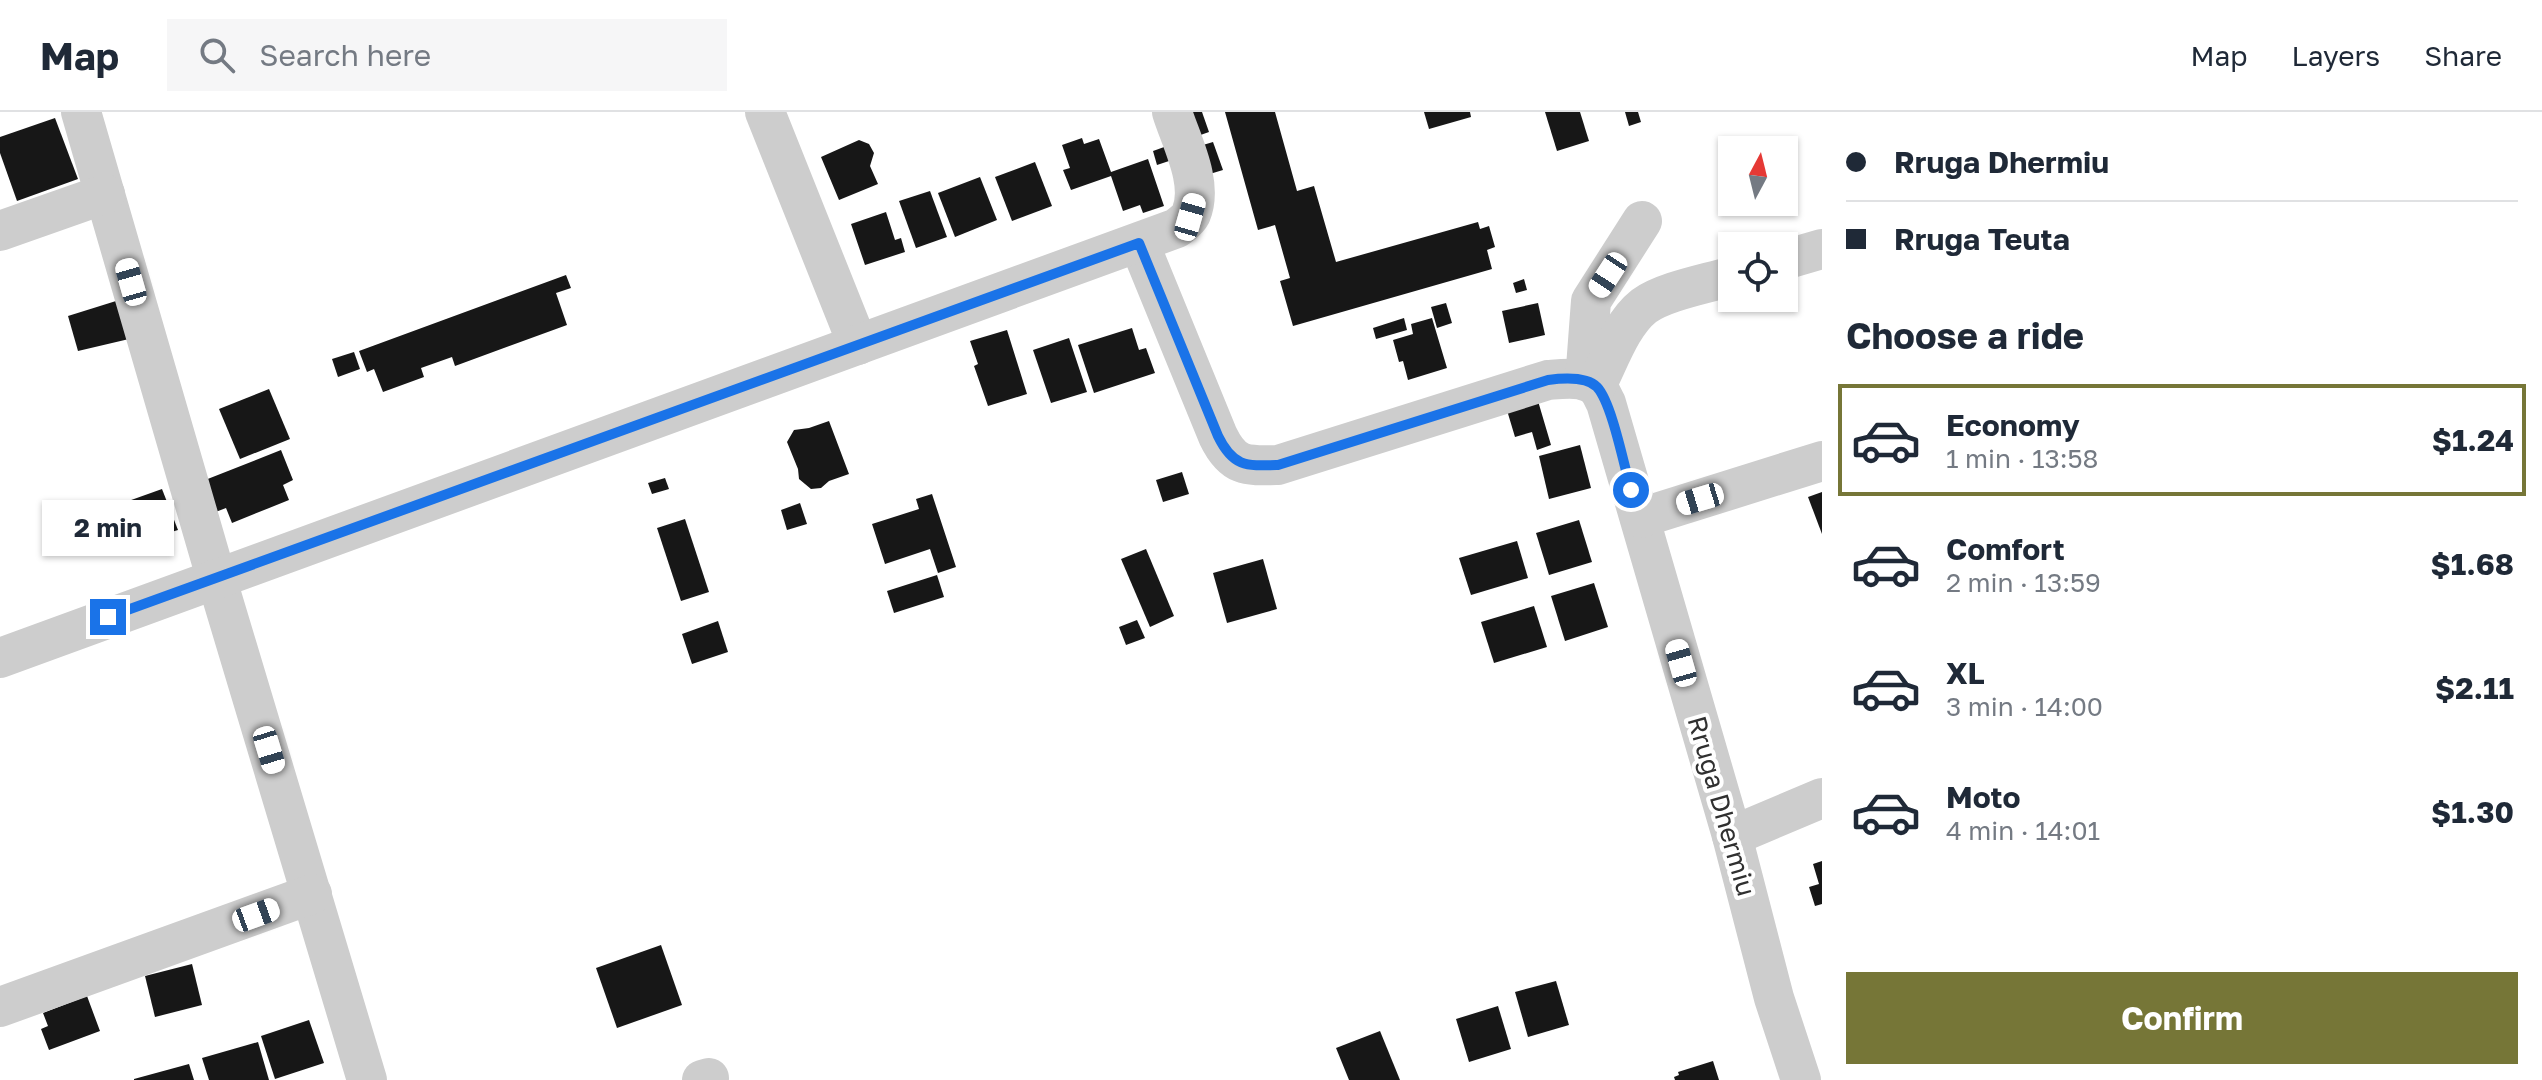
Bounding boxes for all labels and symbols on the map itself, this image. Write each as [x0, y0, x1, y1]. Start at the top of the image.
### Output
north arrow [1718, 136, 1798, 216]
car [1172, 191, 1208, 243]
car [1585, 248, 1631, 302]
car [113, 256, 149, 308]
route start [1613, 472, 1649, 508]
car [1674, 481, 1726, 517]
callout: 2 min [42, 501, 174, 557]
route end [90, 599, 126, 635]
car [1663, 637, 1699, 689]
street label: Rruga Dhermiu [1681, 712, 1763, 900]
car [251, 724, 287, 776]
car [229, 896, 283, 934]

